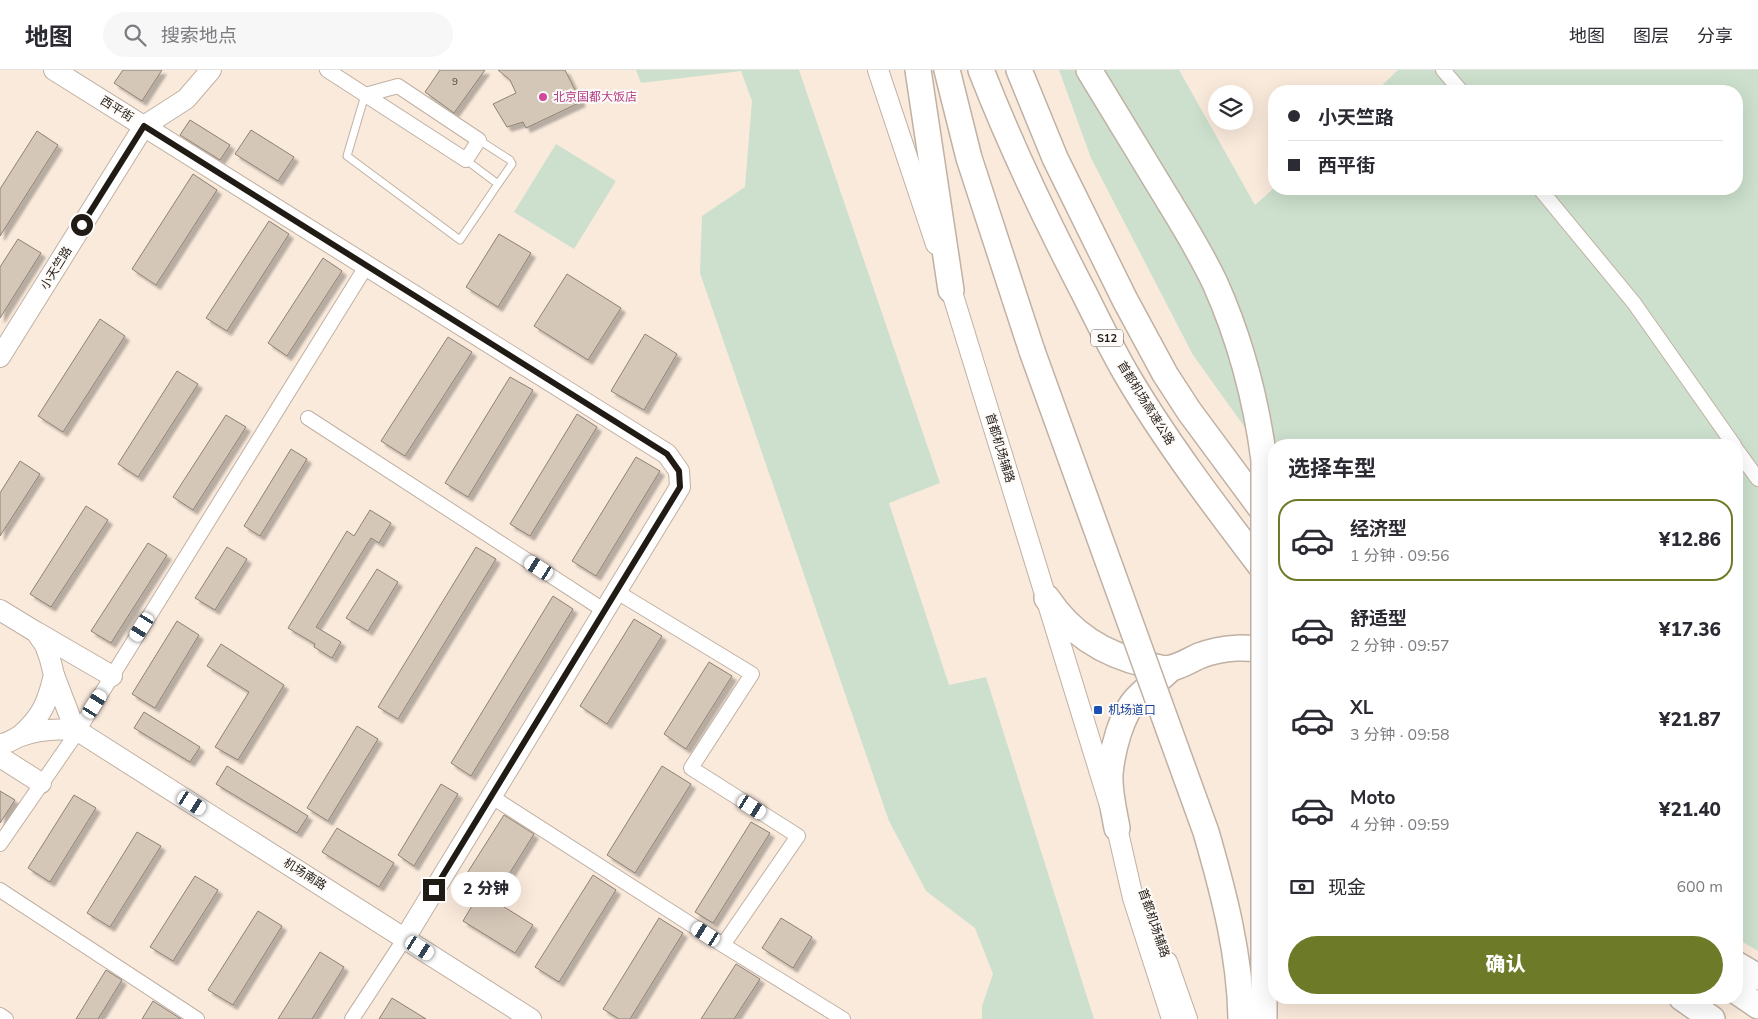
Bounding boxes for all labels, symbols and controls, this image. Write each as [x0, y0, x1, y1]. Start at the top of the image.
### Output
search box [103, 12, 453, 57]
text: 地图 [25, 21, 73, 53]
icon: search [121, 21, 149, 49]
text: 搜索地点 [161, 23, 237, 49]
text: 地图 [1569, 24, 1605, 48]
text: 图层 [1633, 24, 1669, 48]
text: 分享 [1697, 24, 1733, 48]
house number: 9 [452, 75, 458, 89]
map controls [1208, 85, 1253, 130]
button: layers [1208, 85, 1253, 130]
place label: 北京国都大饭店 [553, 89, 637, 105]
marker: 北京国都大饭店 [537, 91, 549, 103]
street label: 西平街 [97, 93, 137, 125]
text: 小天竺路 [1318, 105, 1394, 131]
text: 西平街 [1318, 153, 1375, 179]
route start [71, 214, 93, 236]
street label: 小天竺路 [36, 243, 76, 293]
road number: S12 [1091, 330, 1123, 346]
street label: 首都机场高速公路 [1114, 358, 1178, 448]
street label: 首都机场辅路 [982, 411, 1018, 485]
text: 选择车型 [1288, 454, 1376, 484]
text: 经济型 [1350, 516, 1407, 542]
icon: car [1290, 518, 1335, 563]
text: ¥12.86 [1659, 527, 1721, 553]
text: 1 分钟 · 09:56 [1350, 545, 1450, 567]
car [522, 554, 555, 582]
text: 舒适型 [1350, 606, 1407, 632]
icon: car [1290, 608, 1335, 653]
car [127, 610, 156, 644]
text: ¥17.36 [1659, 617, 1721, 643]
text: 2 分钟 · 09:57 [1350, 635, 1450, 657]
car [80, 687, 109, 721]
text: XL [1350, 695, 1373, 721]
icon: car [1290, 698, 1335, 743]
place label: 机场道口 [1108, 702, 1156, 718]
marker: 机场道口 [1092, 704, 1104, 716]
text: ¥21.87 [1659, 707, 1721, 733]
text: 3 分钟 · 09:58 [1350, 724, 1450, 746]
text: Moto [1350, 785, 1396, 811]
icon: car [1290, 788, 1335, 833]
car [175, 789, 208, 817]
car [735, 793, 768, 821]
text: ¥21.40 [1659, 797, 1721, 823]
text: 4 分钟 · 09:59 [1350, 814, 1450, 836]
street label: 机场南路 [280, 854, 330, 894]
callout: 2 分钟 [452, 872, 522, 908]
icon: cash [1288, 873, 1316, 901]
text: 现金 [1328, 875, 1366, 901]
text: 600 m [1676, 876, 1723, 898]
text: 2 分钟 [463, 878, 509, 900]
route end [423, 879, 445, 901]
street label: 首都机场辅路 [1135, 886, 1173, 960]
car [689, 920, 722, 948]
car [403, 934, 436, 962]
button: 确认 [1288, 936, 1723, 994]

